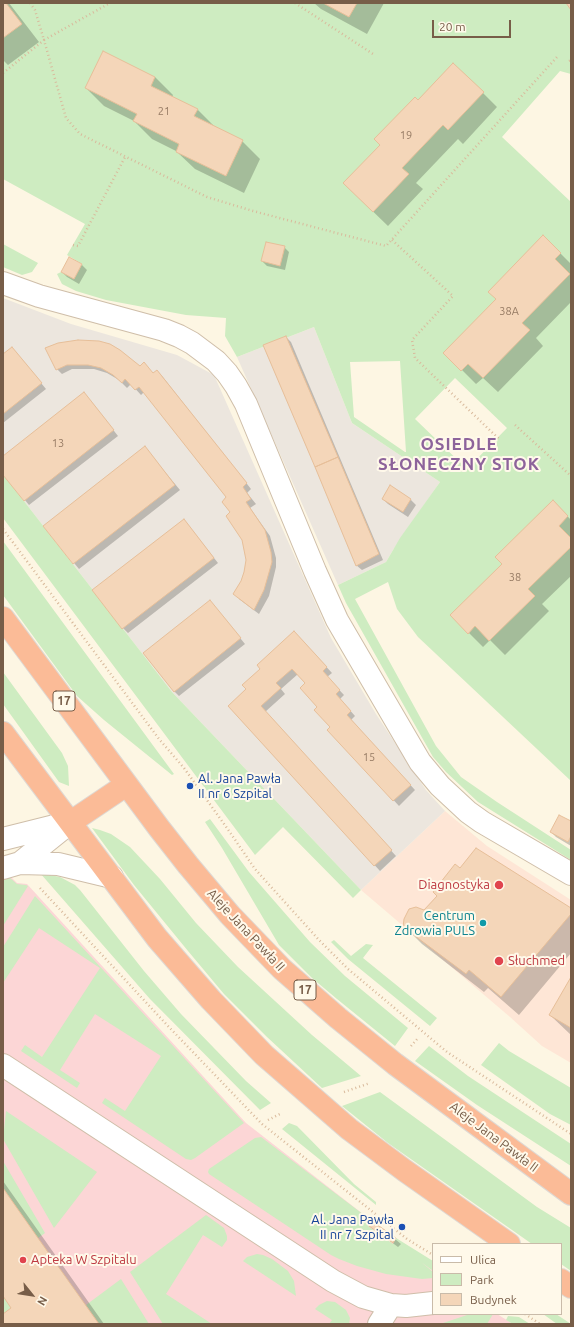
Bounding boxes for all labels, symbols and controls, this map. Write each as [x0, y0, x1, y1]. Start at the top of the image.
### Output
scale bar [434, 12, 513, 38]
text: 20 m [439, 20, 466, 33]
house number: 21 [158, 104, 170, 118]
house number: 19 [400, 128, 412, 142]
house number: 38A [499, 304, 519, 318]
district label: OSIEDLE SŁONECZNY STOK [378, 434, 540, 474]
house number: 13 [52, 436, 64, 450]
house number: 38 [509, 570, 521, 584]
road number: 17 [53, 691, 75, 711]
house number: 15 [363, 750, 375, 764]
place label: Al. Jana Pawła II nr 6 Szpital [198, 771, 281, 802]
marker: Al. Jana Pawła II nr 6 Szpital [185, 781, 195, 791]
place label: Diagnostyka [418, 877, 490, 893]
marker: Diagnostyka [493, 879, 505, 891]
street label: Aleje Jana Pawła II [204, 886, 288, 974]
place label: Centrum Zdrowia PULS [394, 908, 475, 939]
marker: Centrum Zdrowia PULS [478, 918, 488, 928]
place label: Słuchmed [508, 953, 565, 969]
marker: Słuchmed [493, 955, 505, 967]
road number: 17 [294, 980, 316, 1000]
street label: Aleje Jana Pawła II [447, 1099, 541, 1175]
place label: Al. Jana Pawła II nr 7 Szpital [311, 1212, 394, 1243]
marker: Al. Jana Pawła II nr 7 Szpital [397, 1222, 407, 1232]
legend [432, 1243, 562, 1315]
place label: Apteka W Szpitalu [31, 1252, 137, 1268]
text: Ulica [470, 1253, 496, 1266]
marker: Apteka W Szpitalu [18, 1255, 28, 1265]
text: Park [470, 1273, 494, 1286]
north arrow [12, 1275, 52, 1315]
text: Budynek [470, 1293, 517, 1306]
text: N [35, 1294, 50, 1308]

